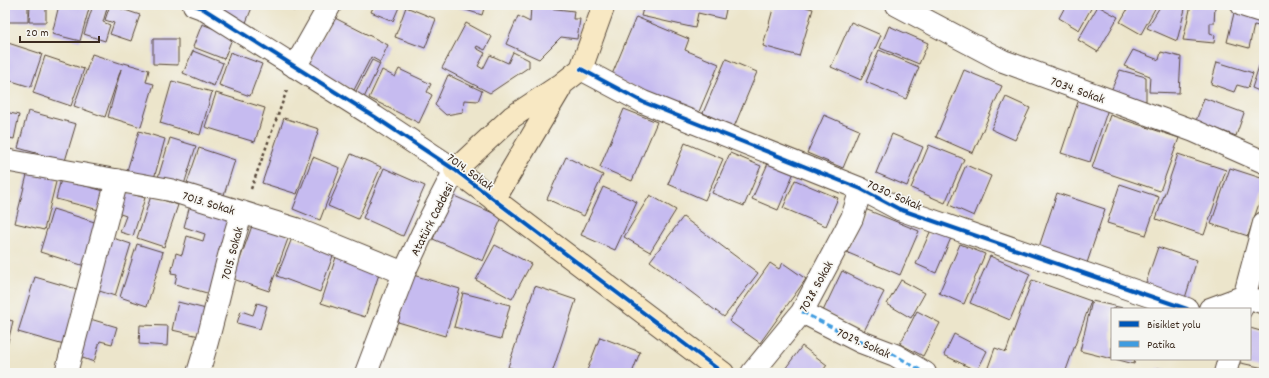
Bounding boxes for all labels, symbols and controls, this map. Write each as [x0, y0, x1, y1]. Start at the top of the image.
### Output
scale bar [20, 18, 99, 44]
text: 20 m [26, 25, 49, 42]
street label: 7034. Sokak [1047, 73, 1107, 110]
street label: 7014. Sokak [442, 150, 497, 196]
street label: 7030. Sokak [863, 176, 924, 217]
street label: Atatürk Caddesi [407, 180, 460, 260]
street label: 7013. Sokak [180, 187, 237, 221]
street label: 7015. Sokak [217, 225, 250, 282]
street label: 7028. Sokak [795, 258, 839, 316]
legend [1111, 308, 1251, 360]
text: Bisiklet yolu [1147, 317, 1201, 334]
street label: 7029. Sokak [833, 324, 893, 365]
text: Patika [1147, 337, 1176, 354]

